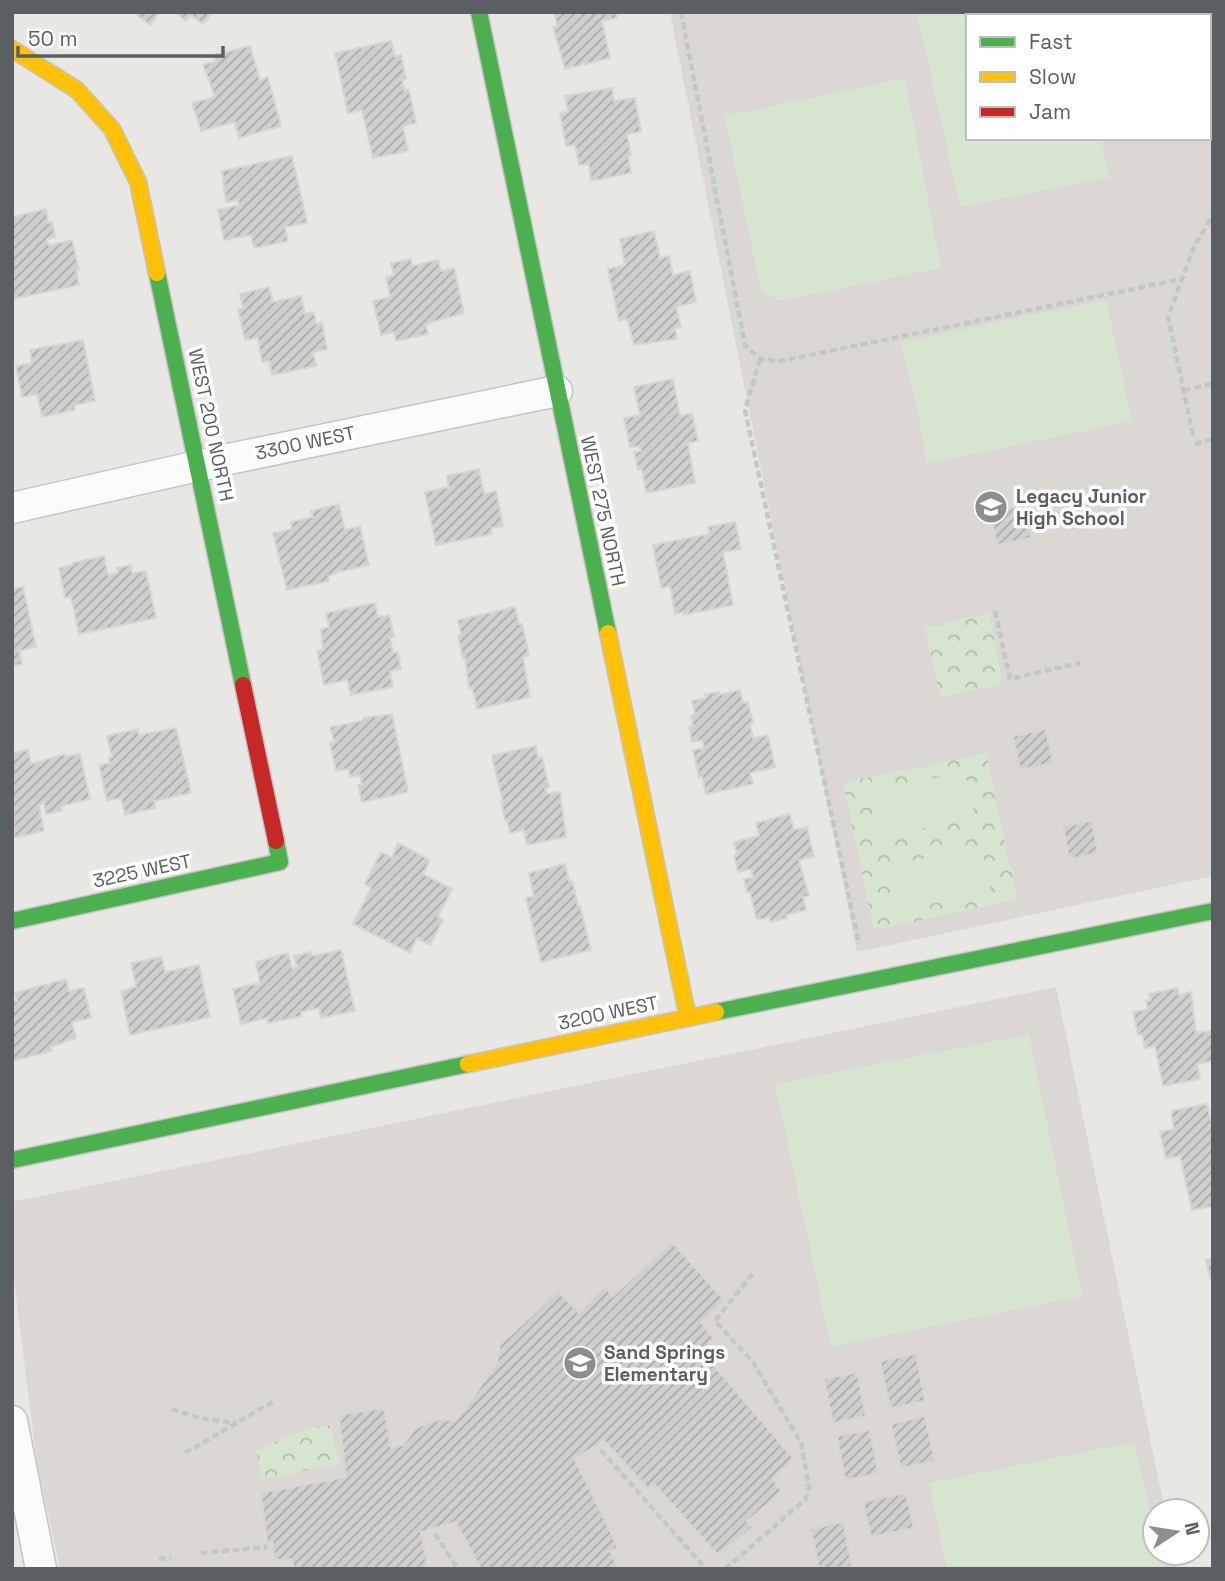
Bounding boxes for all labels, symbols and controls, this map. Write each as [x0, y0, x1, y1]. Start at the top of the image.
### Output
scale bar [18, 14, 222, 58]
legend [966, 14, 1211, 140]
text: 50 m [28, 25, 78, 52]
text: Fast [1029, 28, 1073, 55]
text: Slow [1029, 63, 1077, 90]
text: Jam [1029, 98, 1071, 125]
street label: WEST 200 NORTH [183, 346, 239, 504]
street label: 3300 WEST [253, 420, 357, 466]
street label: WEST 275 NORTH [575, 434, 631, 588]
place label: Legacy Junior High School [1016, 484, 1146, 531]
school or university icon: Legacy Junior High School [972, 488, 1010, 526]
street label: 3225 WEST [90, 848, 194, 894]
street label: 3200 WEST [556, 990, 660, 1036]
place label: Sand Springs Elementary [604, 1340, 725, 1387]
school or university icon: Sand Springs Elementary [561, 1344, 599, 1382]
north arrow [1141, 1497, 1211, 1567]
text: N [1179, 1520, 1206, 1537]

